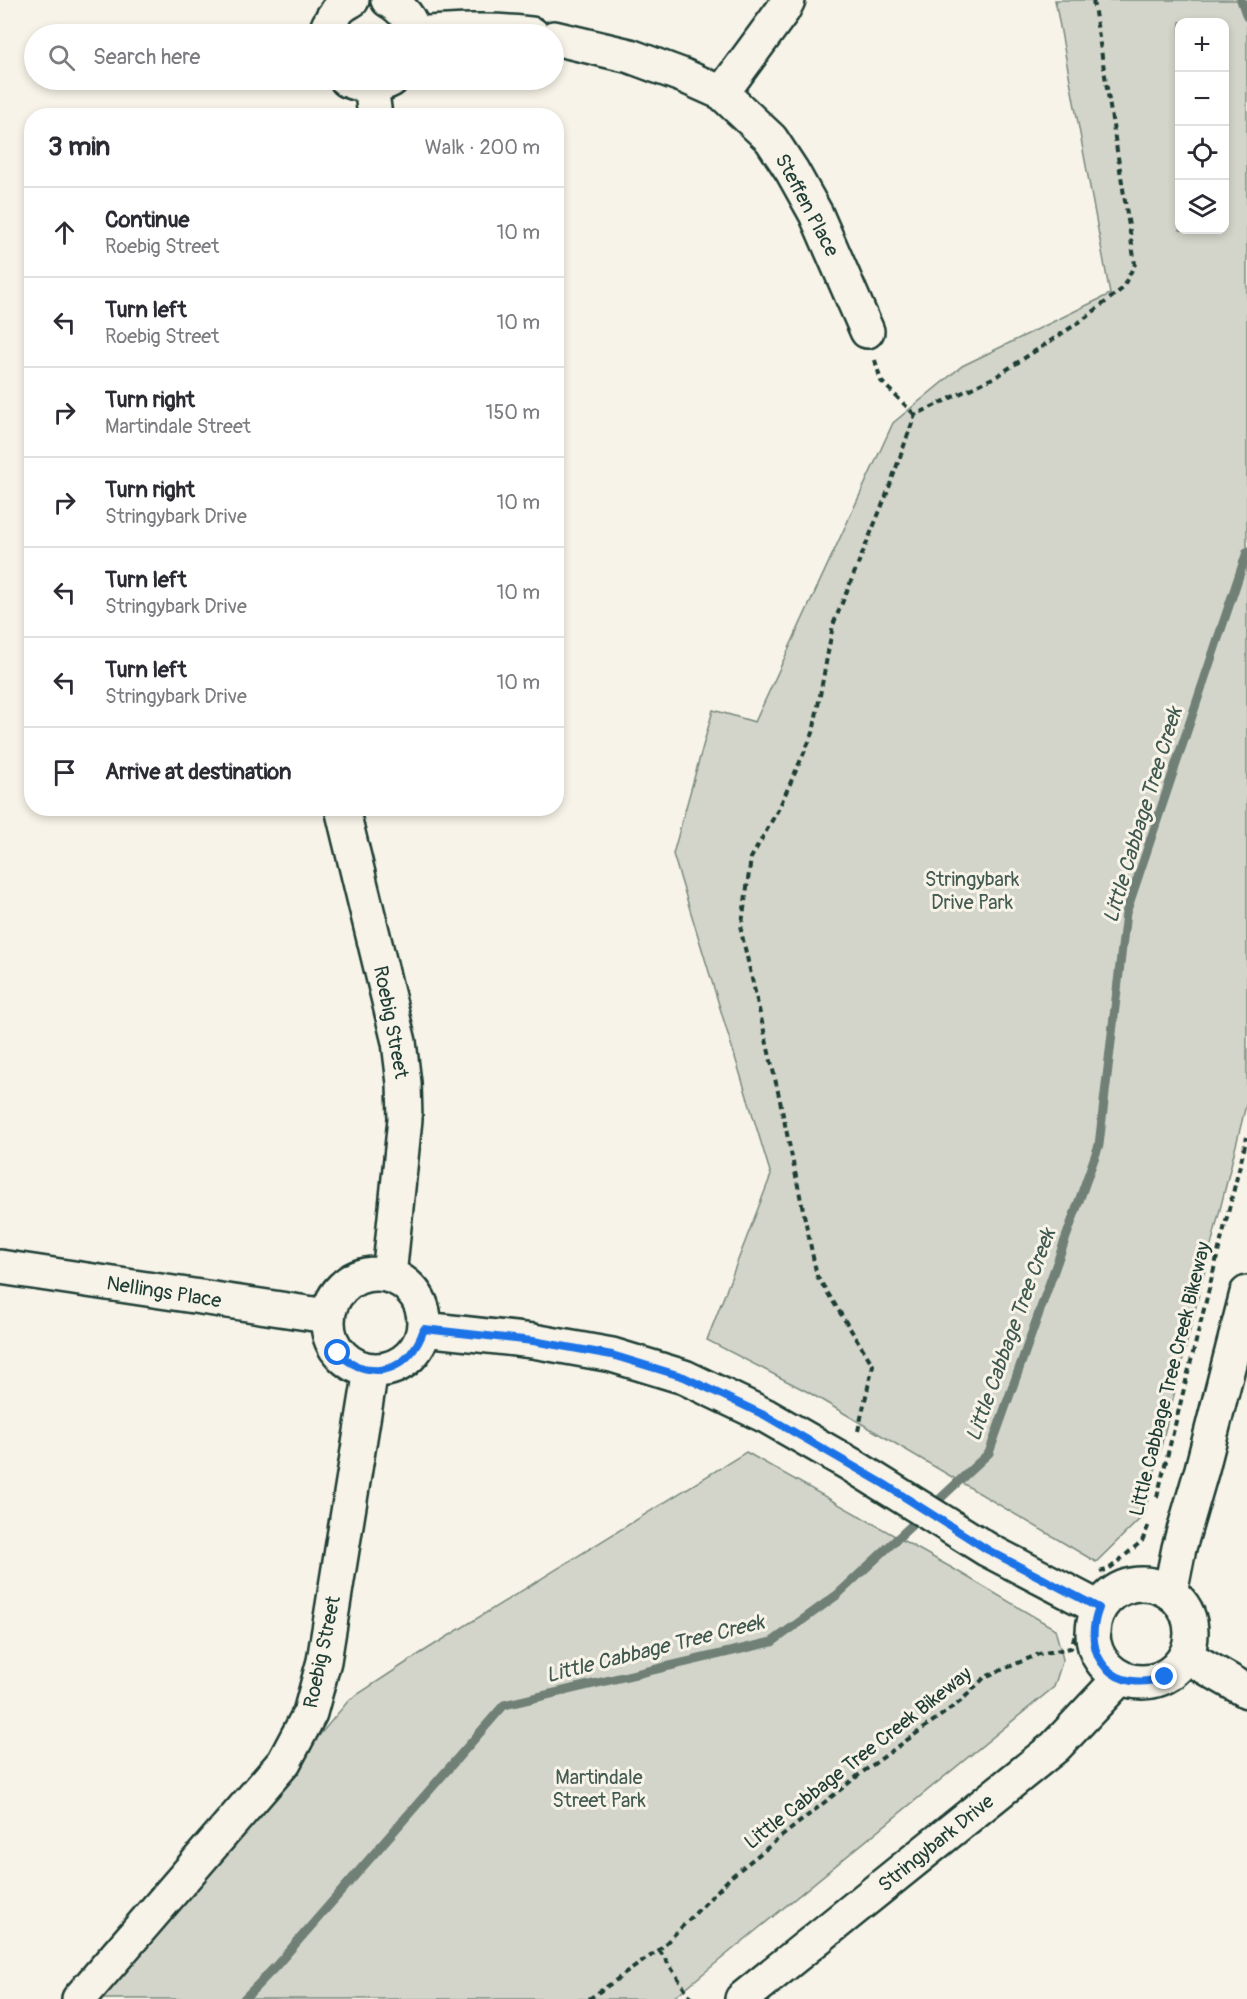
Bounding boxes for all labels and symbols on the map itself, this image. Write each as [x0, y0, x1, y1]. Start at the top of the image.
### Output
street label: Steffen Place [769, 149, 845, 261]
water label: Little Cabbage Tree Creek [1097, 702, 1189, 926]
park label: Stringybark Drive Park [925, 867, 1020, 915]
street label: Roebig Street [368, 964, 414, 1081]
water label: Little Cabbage Tree Creek [960, 1223, 1063, 1445]
street label: Little Cabbage Tree Creek Bikeway [1124, 1239, 1216, 1519]
street label: Nellings Place [105, 1271, 223, 1313]
route start [324, 1339, 350, 1365]
street label: Roebig Street [298, 1593, 346, 1710]
water label: Little Cabbage Tree Creek [543, 1608, 769, 1689]
street label: Little Cabbage Tree Creek Bikeway [739, 1661, 977, 1855]
route end [1151, 1663, 1177, 1689]
park label: Martindale Street Park [552, 1765, 646, 1813]
street label: Stringybark Drive [873, 1789, 999, 1897]

